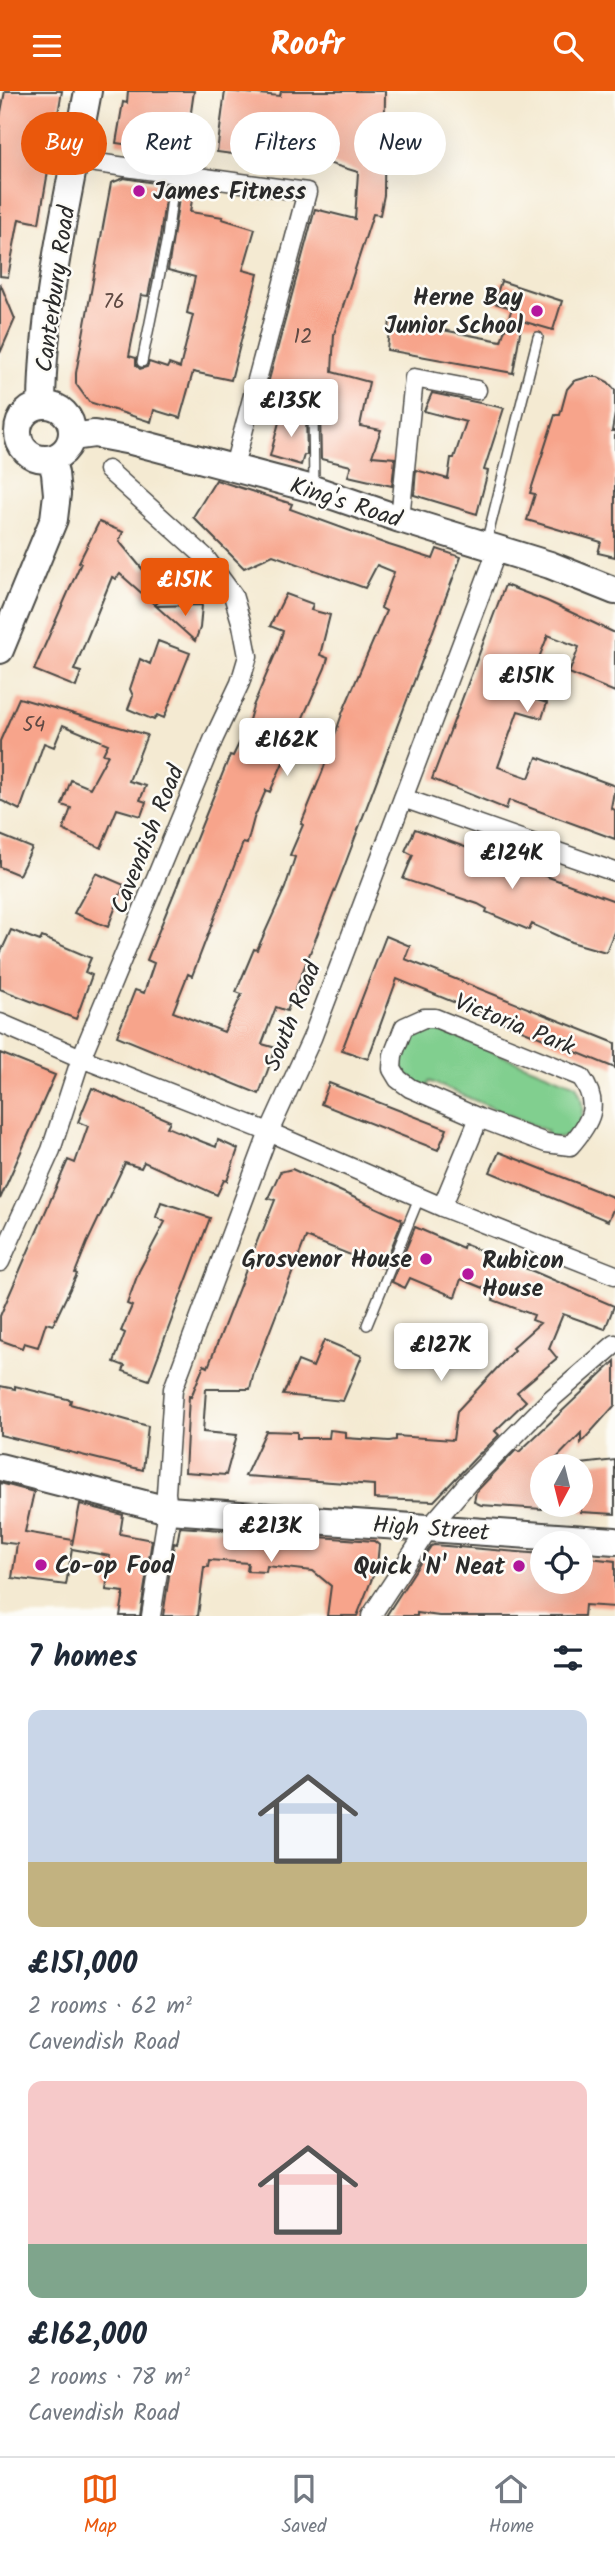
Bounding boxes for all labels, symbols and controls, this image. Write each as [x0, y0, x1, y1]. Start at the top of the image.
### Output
text: Roofr [271, 20, 344, 71]
icon: menu [28, 27, 66, 65]
icon: search [549, 27, 587, 65]
chip: Buy [21, 112, 107, 175]
chip: Rent [121, 112, 216, 175]
chip: Filters [230, 112, 340, 175]
chip: New [354, 112, 446, 175]
place label: James Fitness [153, 173, 306, 212]
marker: James Fitness [131, 183, 147, 199]
street label: Canterbury Road [26, 203, 88, 375]
place label: Herne Bay Junior School [384, 279, 524, 346]
house number: 76 [103, 286, 125, 319]
marker: Herne Bay Junior School [529, 303, 545, 319]
house number: 12 [294, 321, 312, 354]
pin: £135K [242, 379, 340, 439]
text: £135K [260, 384, 322, 420]
street label: King's Road [285, 467, 407, 540]
pin: £151K [136, 559, 234, 618]
text: £151K [157, 563, 213, 599]
pin: £151K [478, 655, 576, 714]
text: £151K [499, 659, 555, 695]
house number: 54 [23, 709, 45, 742]
pin: £162K [238, 719, 336, 778]
text: £162K [255, 723, 319, 759]
street label: Cavendish Road [101, 758, 196, 920]
pin: £124K [463, 831, 561, 891]
text: £124K [480, 836, 544, 872]
street label: South Road [254, 955, 333, 1077]
street label: Victoria Park [448, 983, 581, 1068]
place label: Grosvenor House [242, 1241, 412, 1280]
place label: Rubicon House [482, 1242, 564, 1309]
marker: Grosvenor House [418, 1251, 434, 1267]
marker: Rubicon House [460, 1266, 476, 1282]
pin: £127K [392, 1323, 490, 1383]
text: £127K [410, 1328, 472, 1364]
north arrow [530, 1454, 593, 1517]
map controls [530, 1454, 593, 1594]
pin: £213K [222, 1505, 320, 1564]
street label: High Street [371, 1506, 491, 1553]
text: £213K [239, 1509, 303, 1545]
button: locate [530, 1531, 593, 1594]
place label: Co-op Food [55, 1547, 175, 1586]
place label: Quick 'N' Neat [354, 1548, 506, 1587]
marker: Co-op Food [33, 1557, 49, 1573]
marker: Quick 'N' Neat [511, 1558, 527, 1574]
text: 7 homes [28, 1634, 138, 1682]
icon: filters [549, 1639, 587, 1677]
icon: home [245, 1756, 371, 1882]
text: £151,000 [28, 1941, 137, 1989]
text: 2 rooms · 62 m² [28, 1989, 192, 2025]
text: Cavendish Road [28, 2025, 179, 2061]
icon: home [245, 2127, 371, 2253]
text: £162,000 [28, 2312, 147, 2360]
text: 2 rooms · 78 m² [28, 2360, 190, 2396]
text: Cavendish Road [28, 2396, 179, 2432]
tab: Map [81, 2470, 119, 2542]
tab: Saved [281, 2470, 327, 2542]
tab: Home [489, 2470, 534, 2542]

